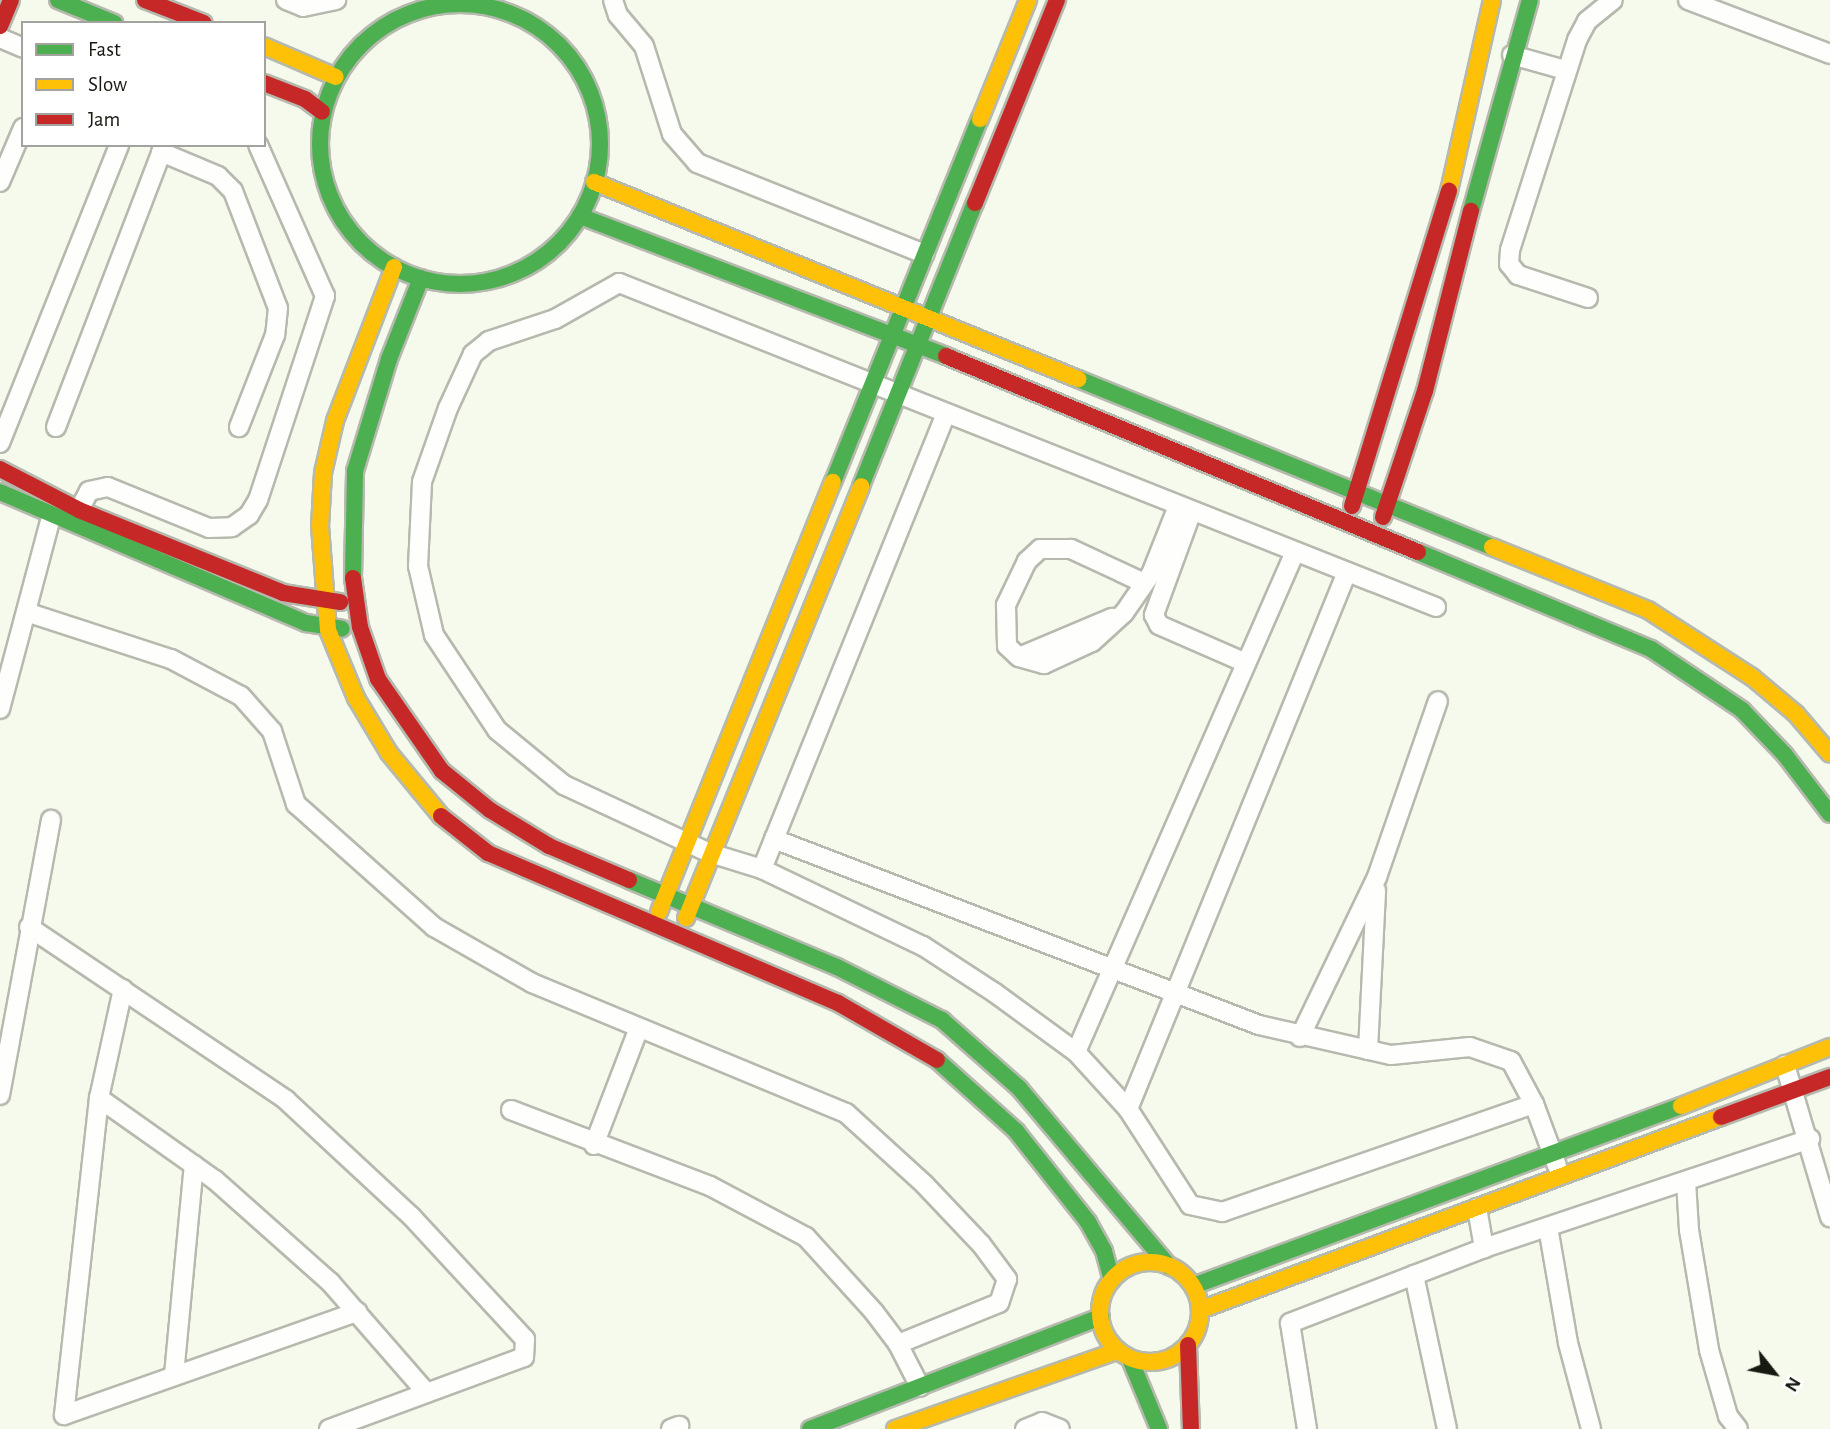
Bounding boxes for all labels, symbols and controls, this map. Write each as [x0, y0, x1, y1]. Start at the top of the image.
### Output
legend [21, 21, 266, 147]
text: Fast [88, 39, 121, 60]
text: Slow [88, 74, 127, 95]
text: Jam [88, 109, 120, 130]
north arrow [1739, 1338, 1809, 1408]
text: N [1781, 1374, 1804, 1395]

